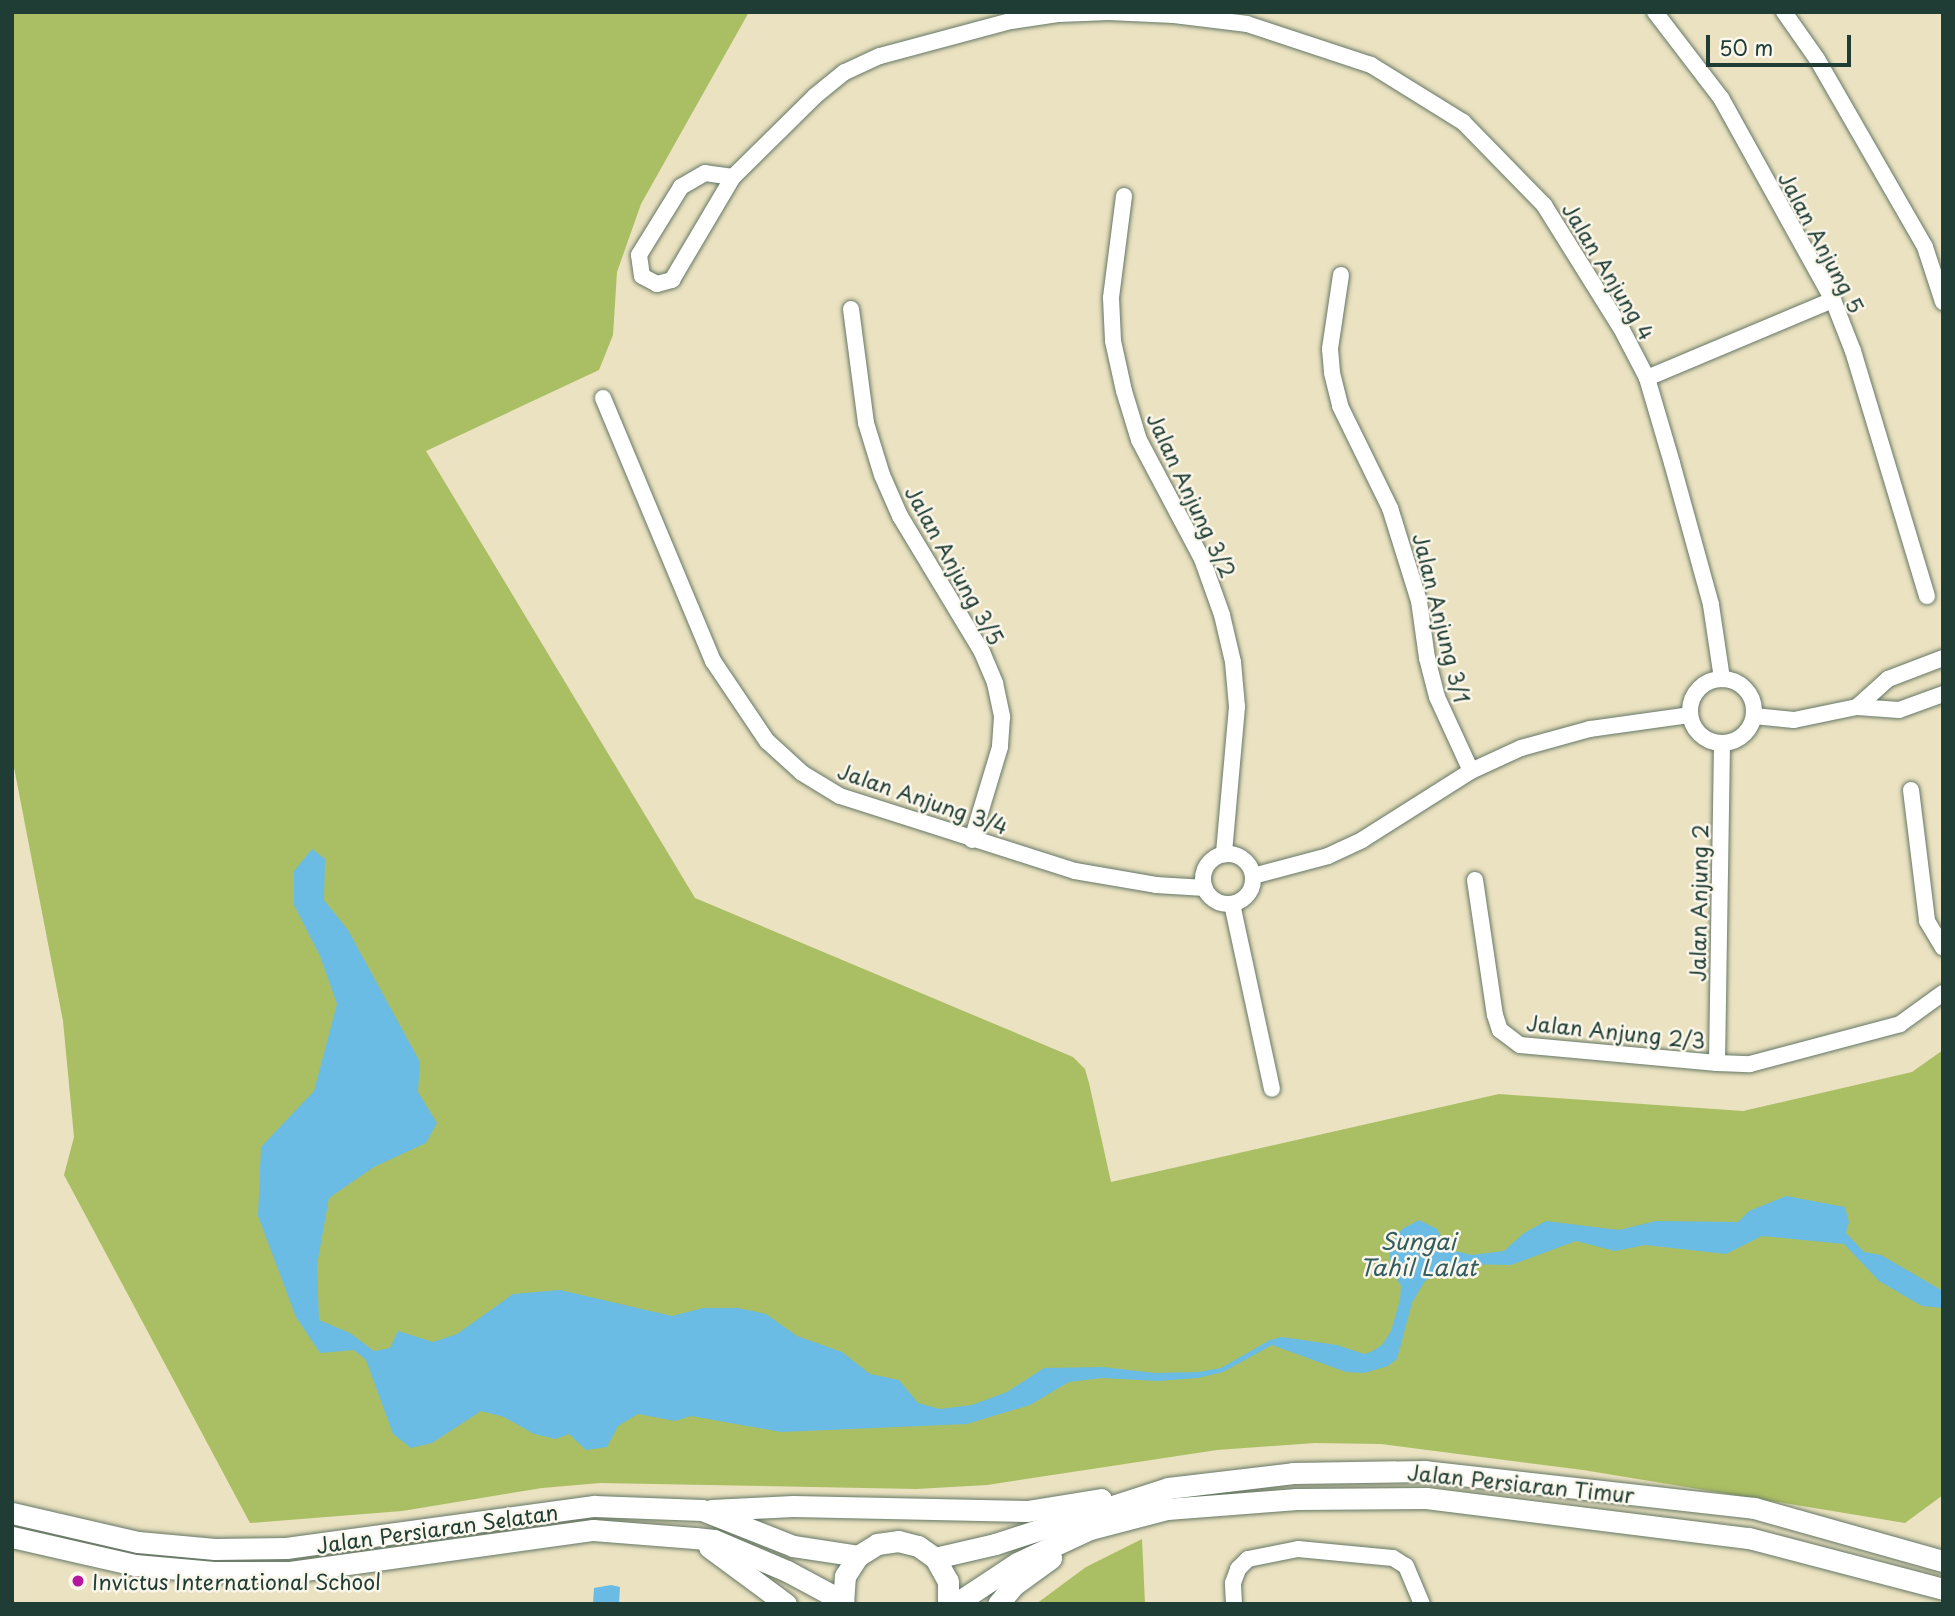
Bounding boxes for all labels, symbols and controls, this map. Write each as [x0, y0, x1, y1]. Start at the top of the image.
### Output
scale bar [1710, 21, 1855, 65]
text: 50 m [1719, 31, 1773, 63]
street label: Jalan Anjung 5 [1774, 167, 1870, 317]
street label: Jalan Anjung 4 [1558, 197, 1660, 345]
street label: Jalan Anjung 3/2 [1143, 408, 1241, 582]
street label: Jalan Anjung 3/5 [901, 481, 1009, 649]
street label: Jalan Anjung 3/1 [1409, 530, 1475, 706]
street label: Jalan Anjung 3/4 [835, 757, 1011, 839]
street label: Jalan Anjung 2 [1684, 824, 1712, 982]
street label: Jalan Anjung 2/3 [1525, 1009, 1707, 1053]
water label: Sungai Tahil Lalat [1359, 1227, 1477, 1281]
street label: Jalan Persiaran Timur [1406, 1459, 1636, 1507]
street label: Jalan Persiaran Selatan [314, 1499, 560, 1557]
place label: Invictus International School [92, 1568, 383, 1594]
marker: Invictus International School [70, 1573, 86, 1589]

